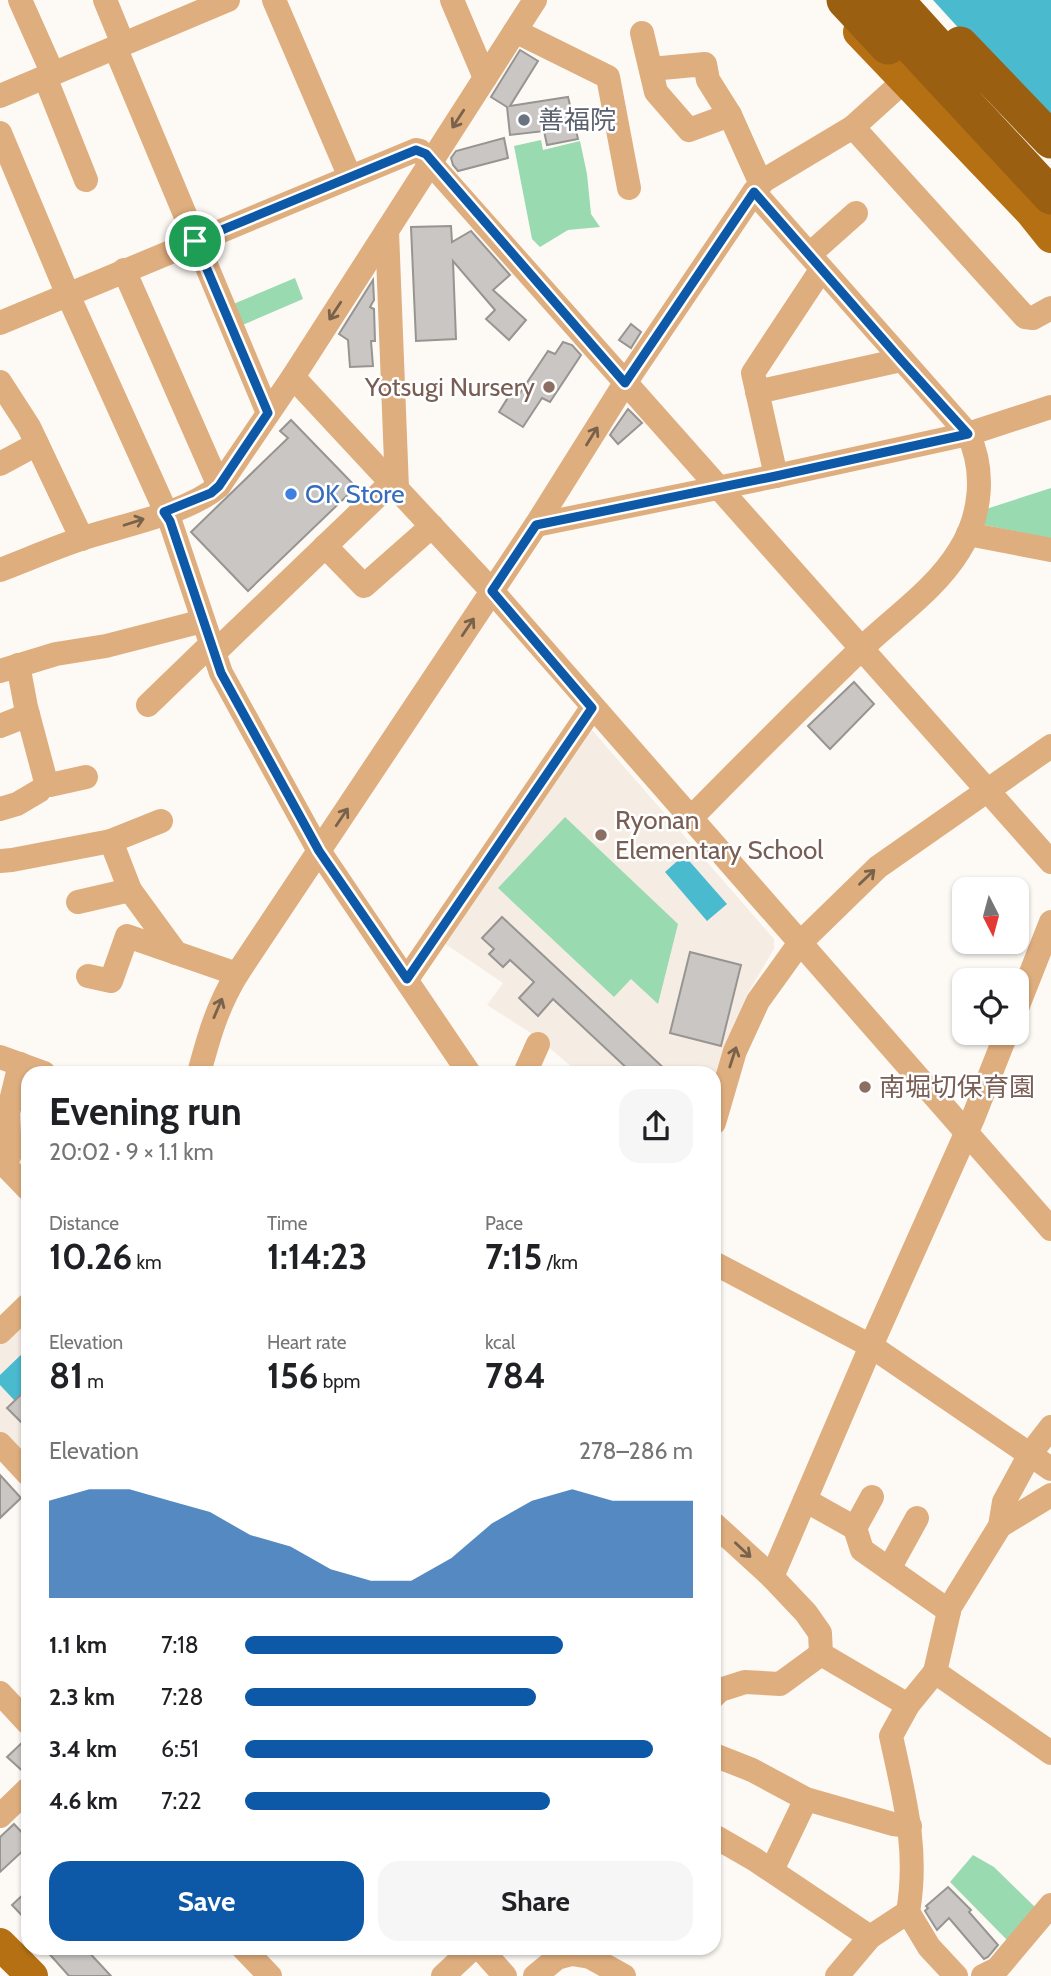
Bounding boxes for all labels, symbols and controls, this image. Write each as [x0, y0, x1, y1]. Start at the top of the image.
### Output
place label: 善福院 [538, 104, 616, 136]
one-way arrow [451, 109, 466, 128]
marker: 善福院 [516, 112, 532, 128]
pin [165, 211, 225, 271]
icon: arrive [176, 222, 214, 260]
one-way arrow [328, 300, 342, 320]
place label: Yotsugi Nursery [364, 371, 535, 403]
marker: Yotsugi Nursery [541, 379, 557, 395]
one-way arrow [585, 427, 599, 447]
place label: OK Store [305, 478, 405, 510]
marker: OK Store [283, 486, 299, 502]
one-way arrow [122, 515, 144, 528]
one-way arrow [460, 618, 475, 637]
place label: Ryonan Elementary School [615, 804, 823, 866]
one-way arrow [335, 807, 349, 827]
marker: Ryonan Elementary School [593, 827, 609, 843]
one-way arrow [858, 869, 875, 886]
north arrow [952, 877, 1029, 954]
map controls [952, 877, 1029, 1045]
button: locate [952, 968, 1029, 1045]
one-way arrow [213, 997, 226, 1019]
one-way arrow [728, 1047, 741, 1069]
place label: 南堀切保育園 [879, 1071, 1035, 1103]
marker: 南堀切保育園 [857, 1079, 873, 1095]
text: Evening run [49, 1088, 242, 1135]
button: share [619, 1089, 693, 1163]
text: 20:02 · 9 × 1.1 km [49, 1138, 214, 1166]
text: Distance [49, 1212, 119, 1235]
text: Time [267, 1212, 307, 1235]
text: Pace [485, 1212, 523, 1235]
text: 10.26 [49, 1235, 132, 1278]
text: 1:14:23 [267, 1235, 368, 1278]
text: 7:15 [485, 1235, 542, 1278]
text: km [132, 1251, 162, 1274]
text: /km [542, 1251, 578, 1274]
text: Elevation [49, 1331, 123, 1354]
text: Heart rate [267, 1331, 347, 1354]
text: kcal [485, 1331, 515, 1354]
text: 81 [49, 1354, 83, 1397]
text: 156 [267, 1354, 318, 1397]
text: 784 [485, 1354, 546, 1397]
text: m [83, 1370, 104, 1393]
text: bpm [318, 1370, 360, 1393]
text: Elevation [49, 1437, 139, 1465]
text: 278–286 m [579, 1437, 693, 1465]
one-way arrow [734, 1542, 751, 1559]
text: 1.1 km [49, 1631, 107, 1659]
text: 7:18 [161, 1631, 199, 1659]
text: 2.3 km [49, 1683, 115, 1711]
text: 7:28 [161, 1683, 203, 1711]
text: 3.4 km [49, 1735, 117, 1763]
text: 6:51 [161, 1735, 199, 1763]
text: 4.6 km [49, 1787, 118, 1815]
text: 7:22 [161, 1787, 201, 1815]
button: Save [49, 1861, 364, 1941]
button: Share [378, 1861, 693, 1941]

